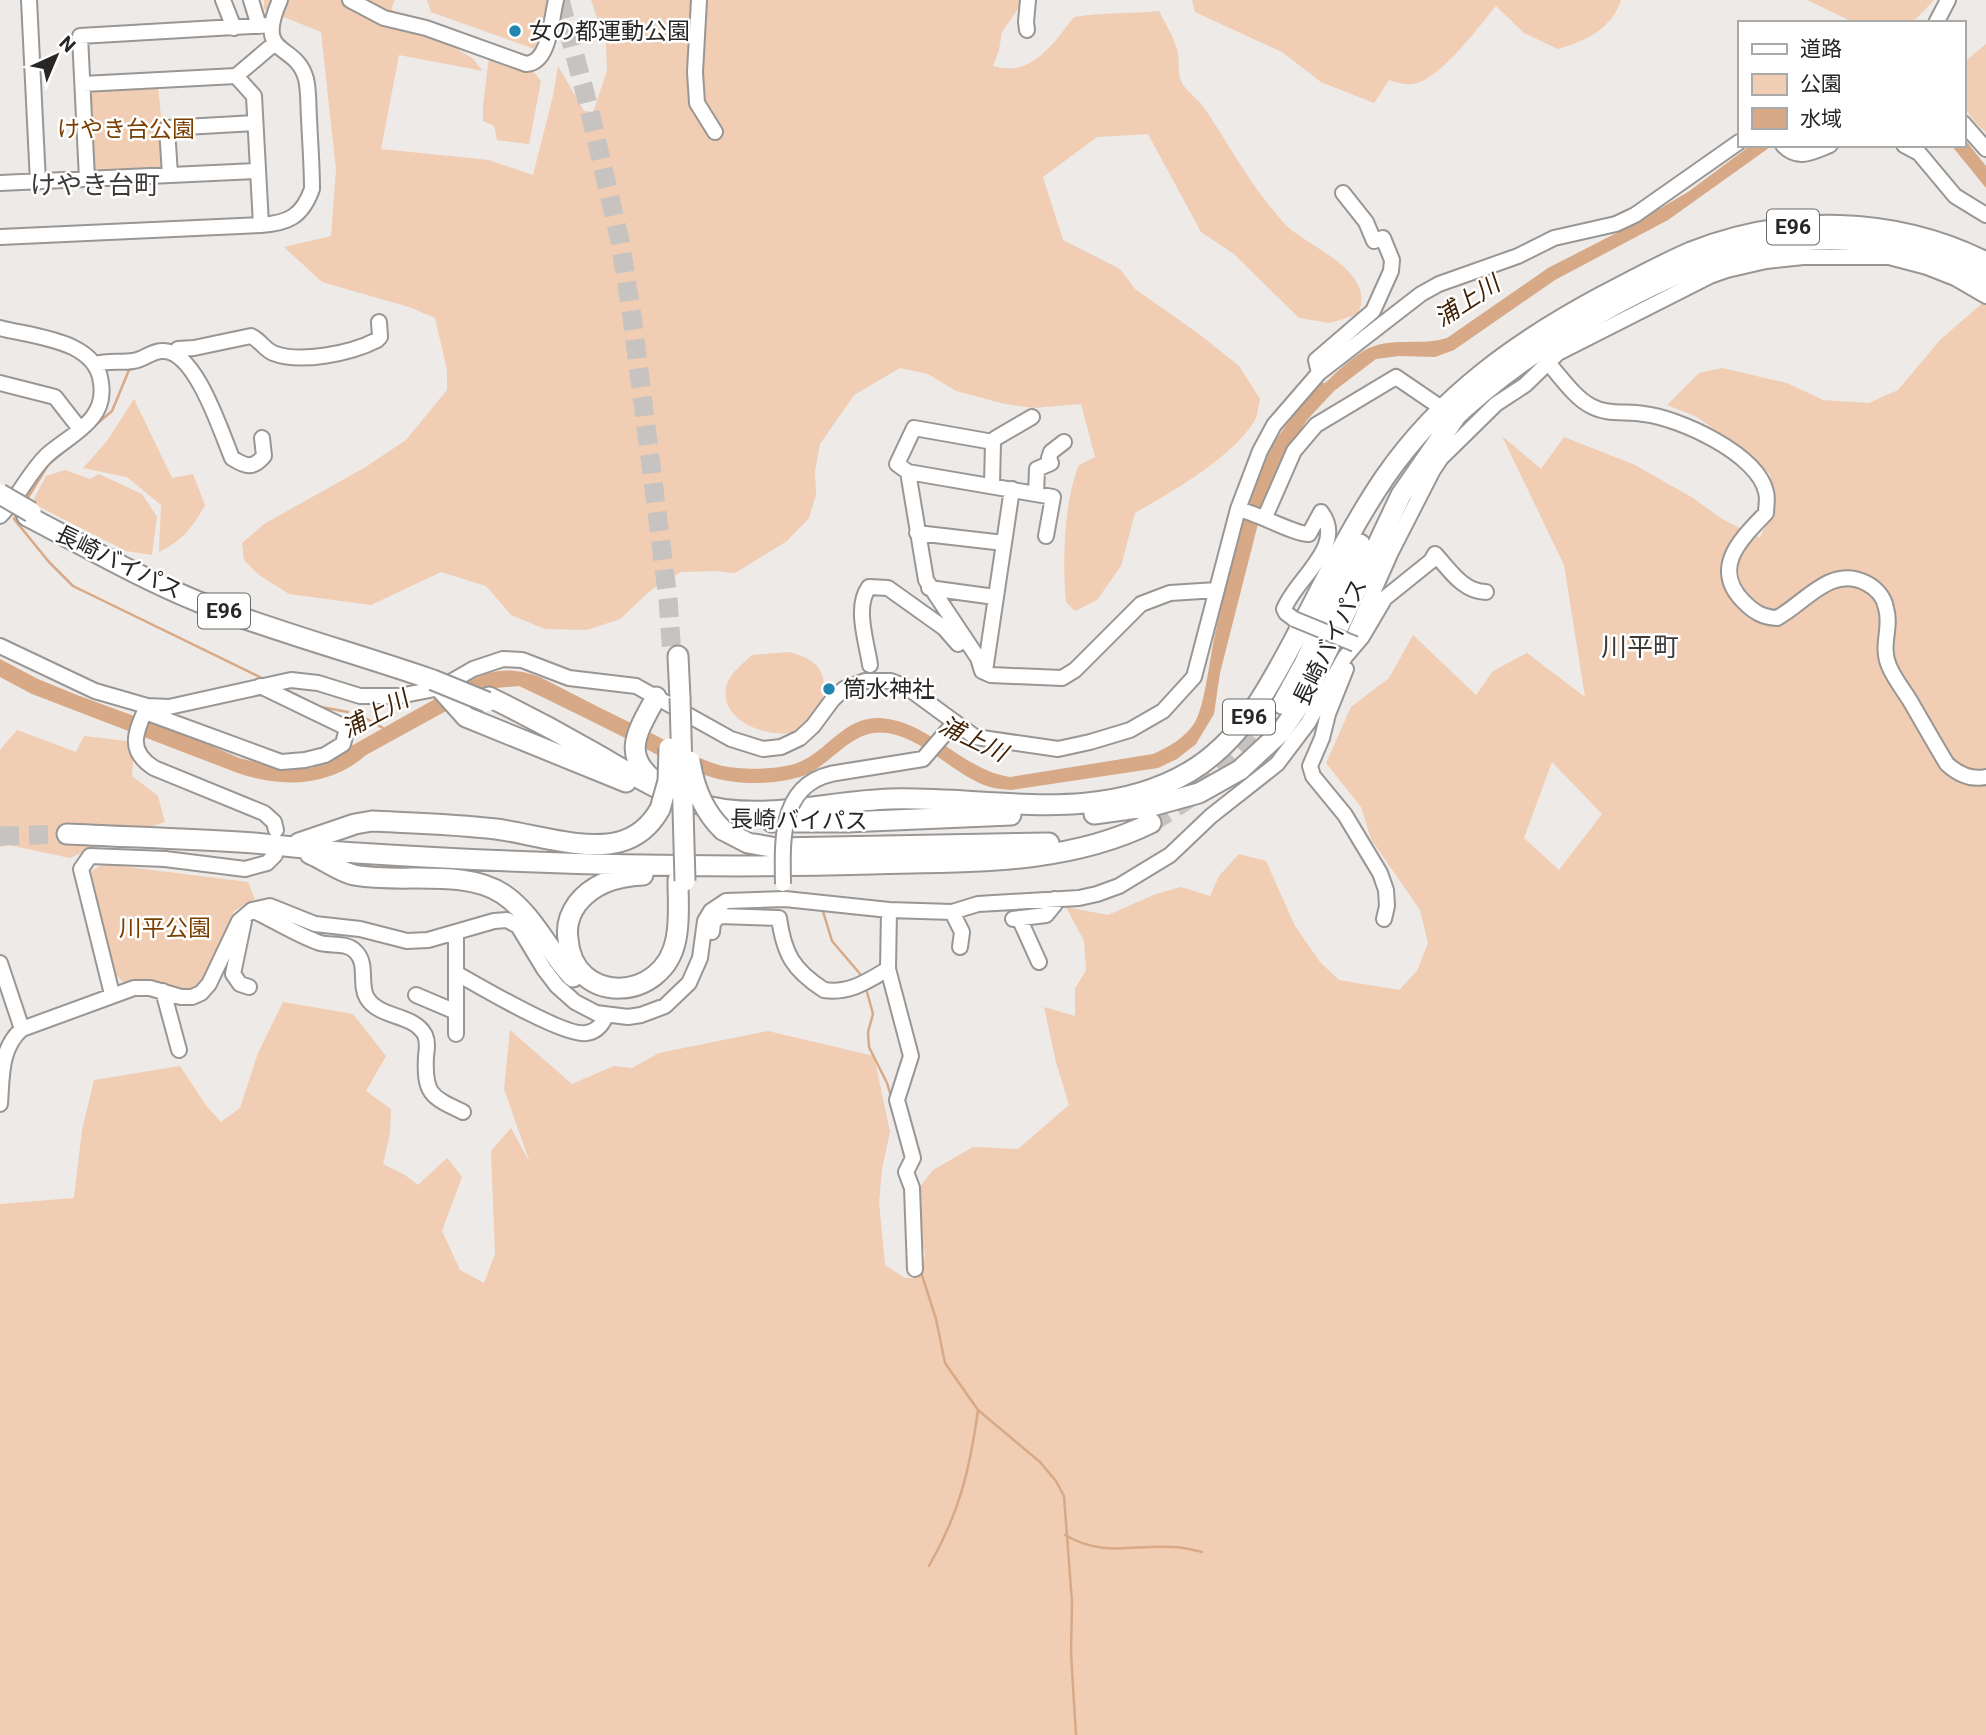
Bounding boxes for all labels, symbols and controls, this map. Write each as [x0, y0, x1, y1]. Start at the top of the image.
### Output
place label: 女の都運動公園 [529, 18, 690, 45]
north arrow [21, 21, 91, 91]
legend [1738, 21, 1965, 147]
marker: 女の都運動公園 [507, 23, 523, 39]
text: N [55, 31, 80, 57]
text: 道路 [1800, 37, 1842, 61]
text: 公園 [1800, 72, 1842, 96]
text: 水域 [1800, 107, 1842, 131]
park label: けやき台公園 [57, 116, 195, 143]
district label: けやき台町 [30, 170, 160, 200]
road number: E96 [1767, 210, 1819, 244]
water label: 浦上川 [1429, 268, 1507, 332]
street label: 長崎バイパス [51, 520, 187, 605]
street label: 長崎バイパス [1288, 574, 1373, 710]
road number: E96 [198, 594, 250, 628]
district label: 川平町 [1601, 632, 1679, 662]
place label: 筒水神社 [843, 676, 935, 703]
marker: 筒水神社 [821, 681, 837, 697]
water label: 浦上川 [337, 683, 416, 743]
road number: E96 [1223, 700, 1275, 734]
water label: 浦上川 [935, 711, 1014, 769]
street label: 長崎バイパス [730, 806, 868, 835]
park label: 川平公園 [119, 915, 211, 942]

